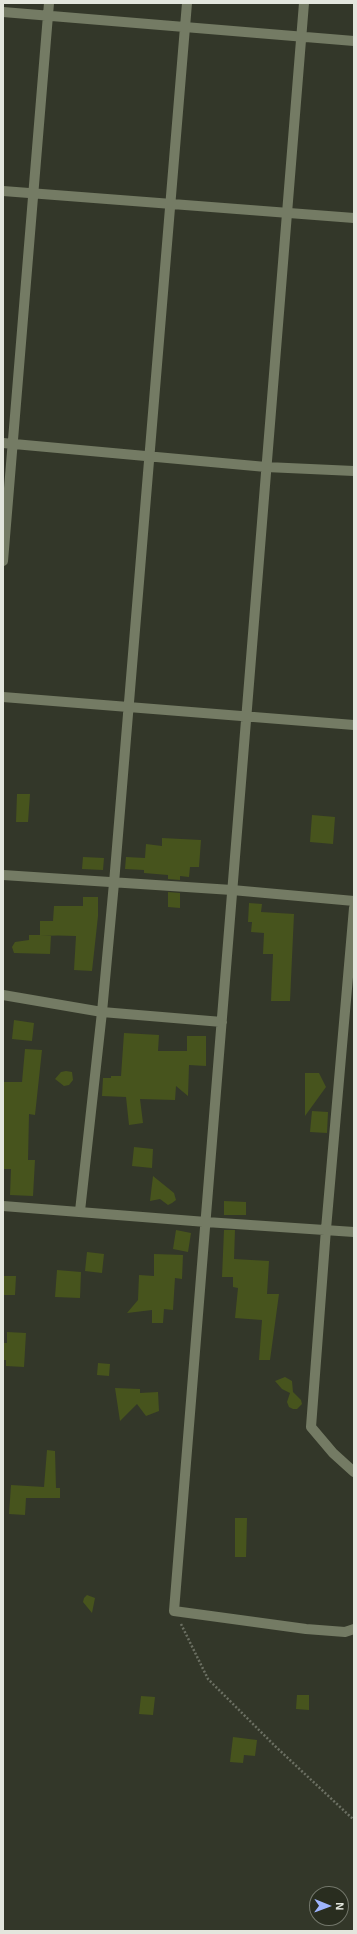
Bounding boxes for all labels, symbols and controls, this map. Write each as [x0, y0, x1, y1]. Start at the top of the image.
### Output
north arrow [309, 1886, 349, 1926]
text: N [334, 1902, 346, 1910]

